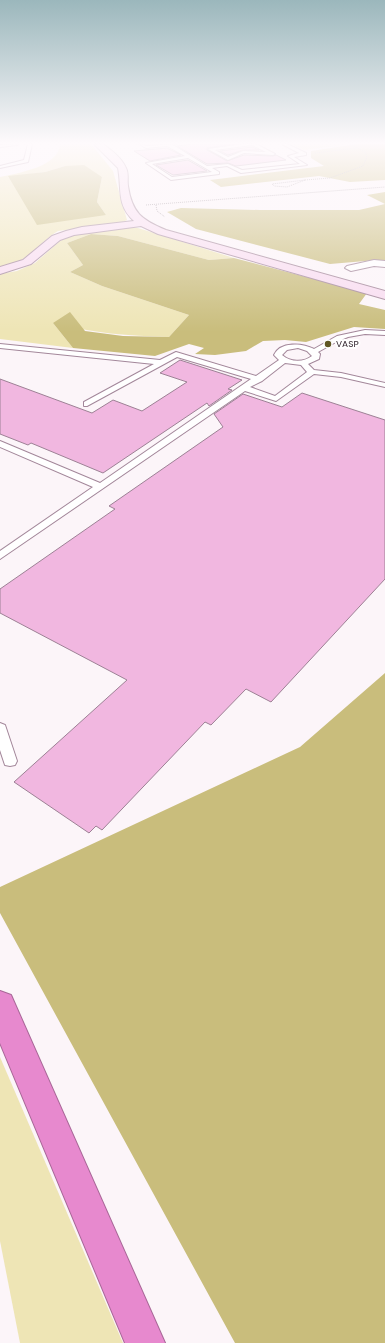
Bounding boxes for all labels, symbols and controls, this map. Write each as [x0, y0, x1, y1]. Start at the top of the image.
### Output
place label: VASP [336, 338, 359, 350]
marker: VASP [323, 339, 333, 349]

